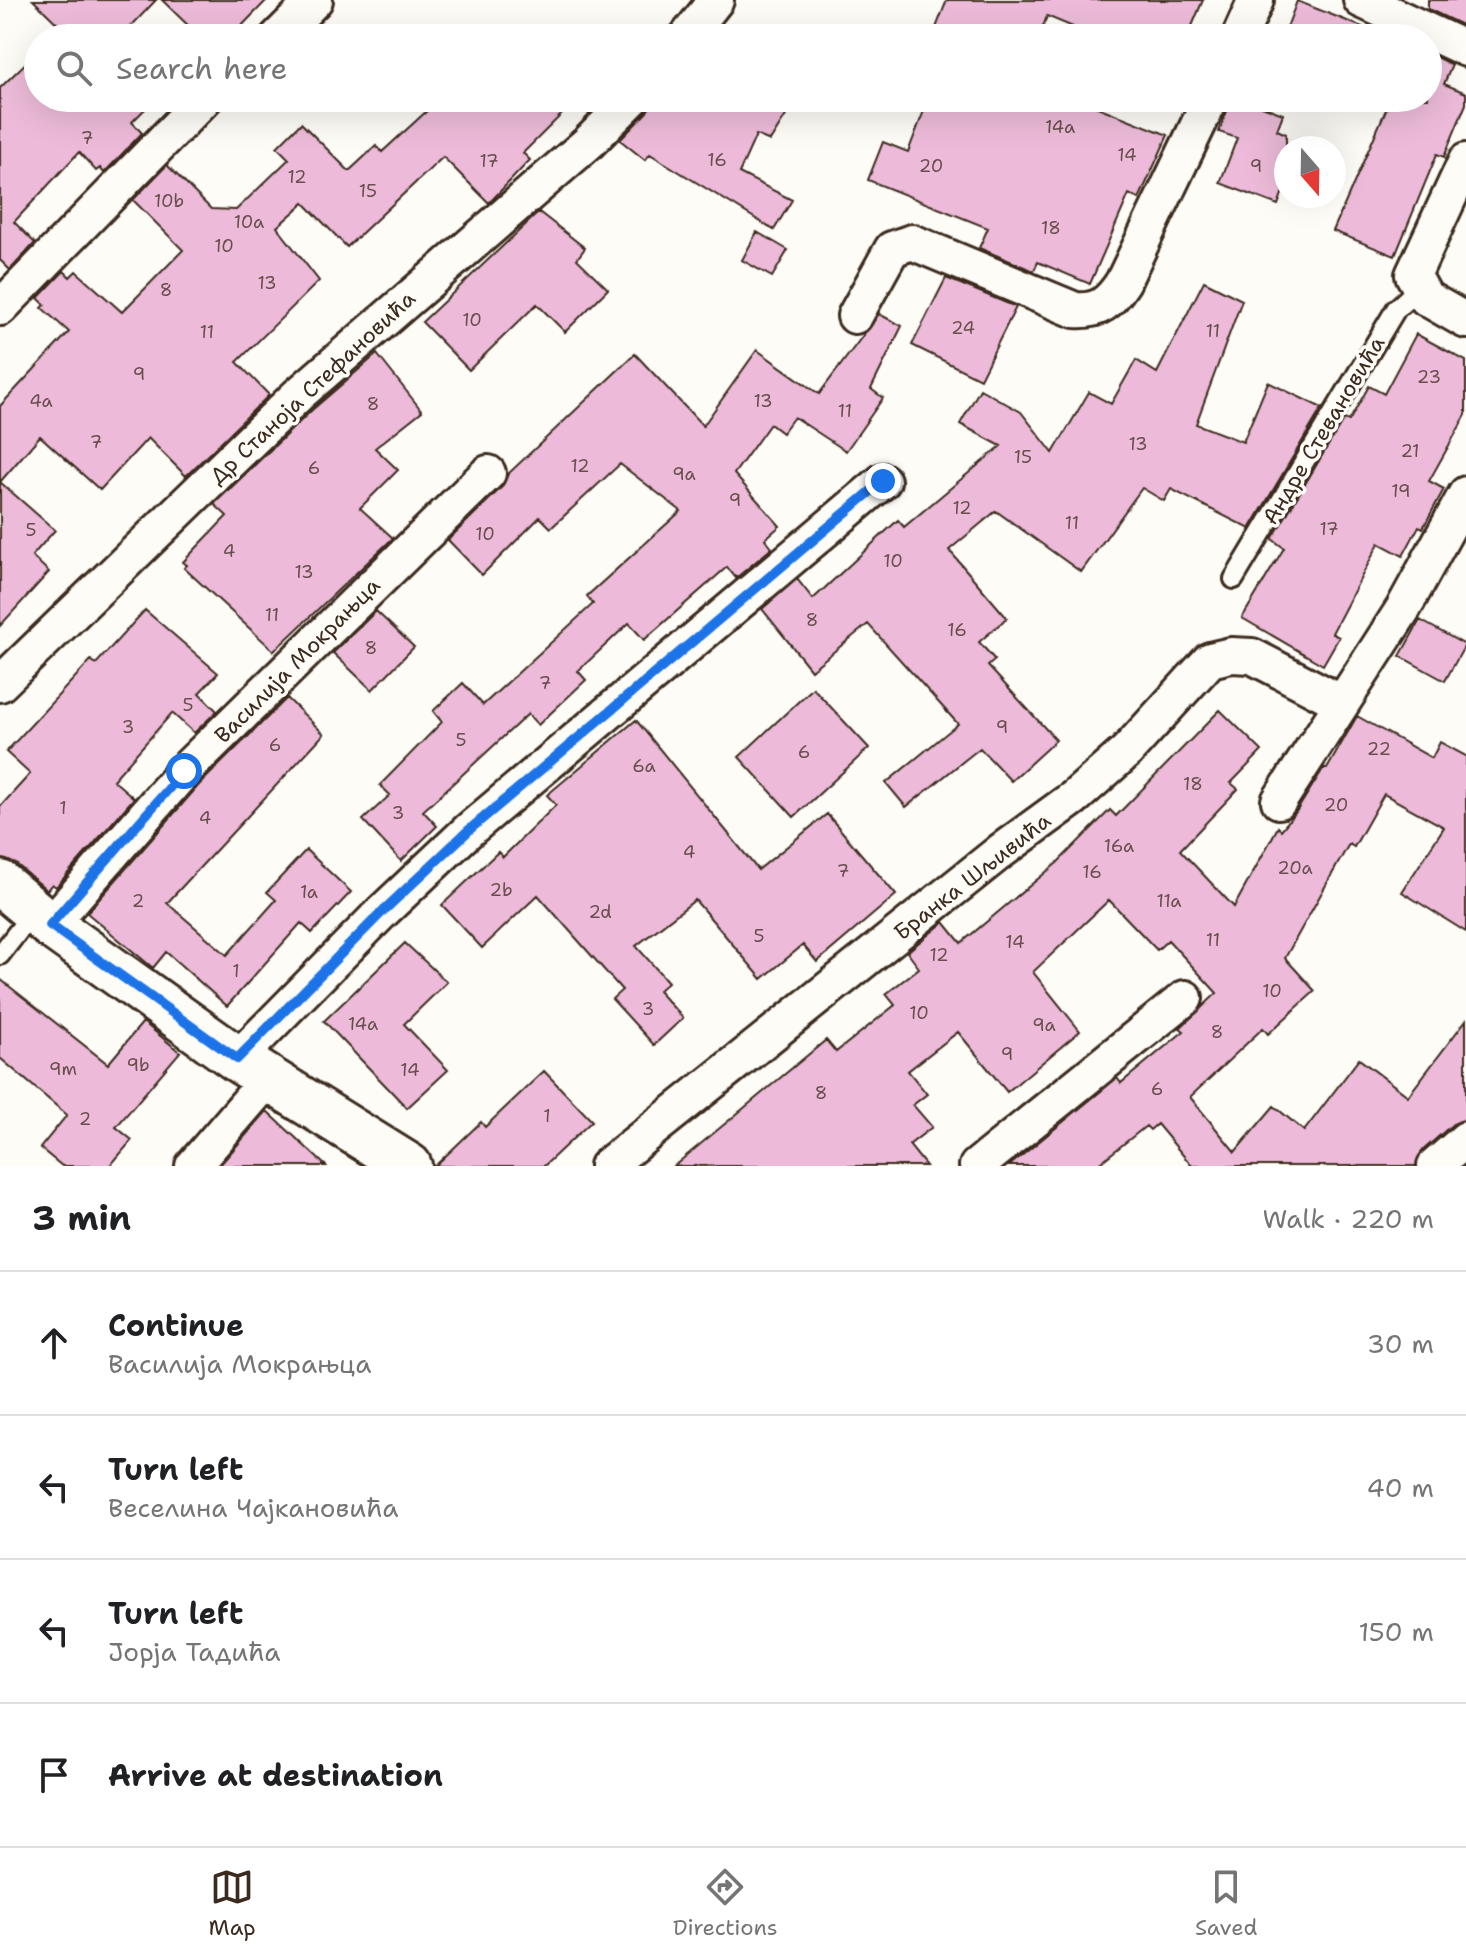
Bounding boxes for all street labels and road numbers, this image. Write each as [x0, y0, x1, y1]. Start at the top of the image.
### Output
street label: Др Станоја Стефановића [203, 284, 422, 491]
street label: Андре Стевановића [1256, 330, 1391, 530]
street label: Василија Мокрањца [208, 571, 387, 749]
street label: Бранка Шљивића [888, 806, 1057, 947]

